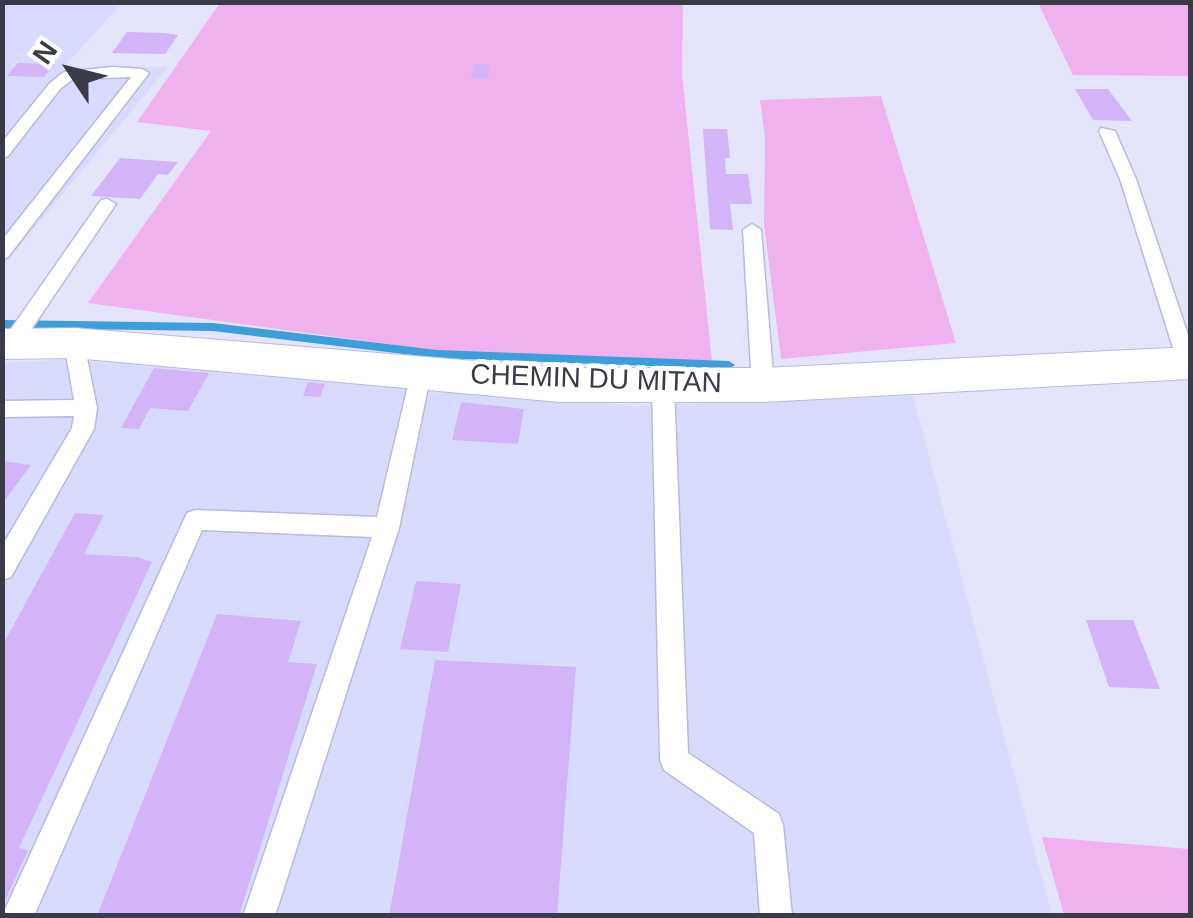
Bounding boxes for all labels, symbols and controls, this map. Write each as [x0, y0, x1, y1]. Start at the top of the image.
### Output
north arrow [20, 20, 120, 120]
text: N [27, 35, 64, 70]
street label: CHEMIN DU MITAN [470, 359, 722, 401]

